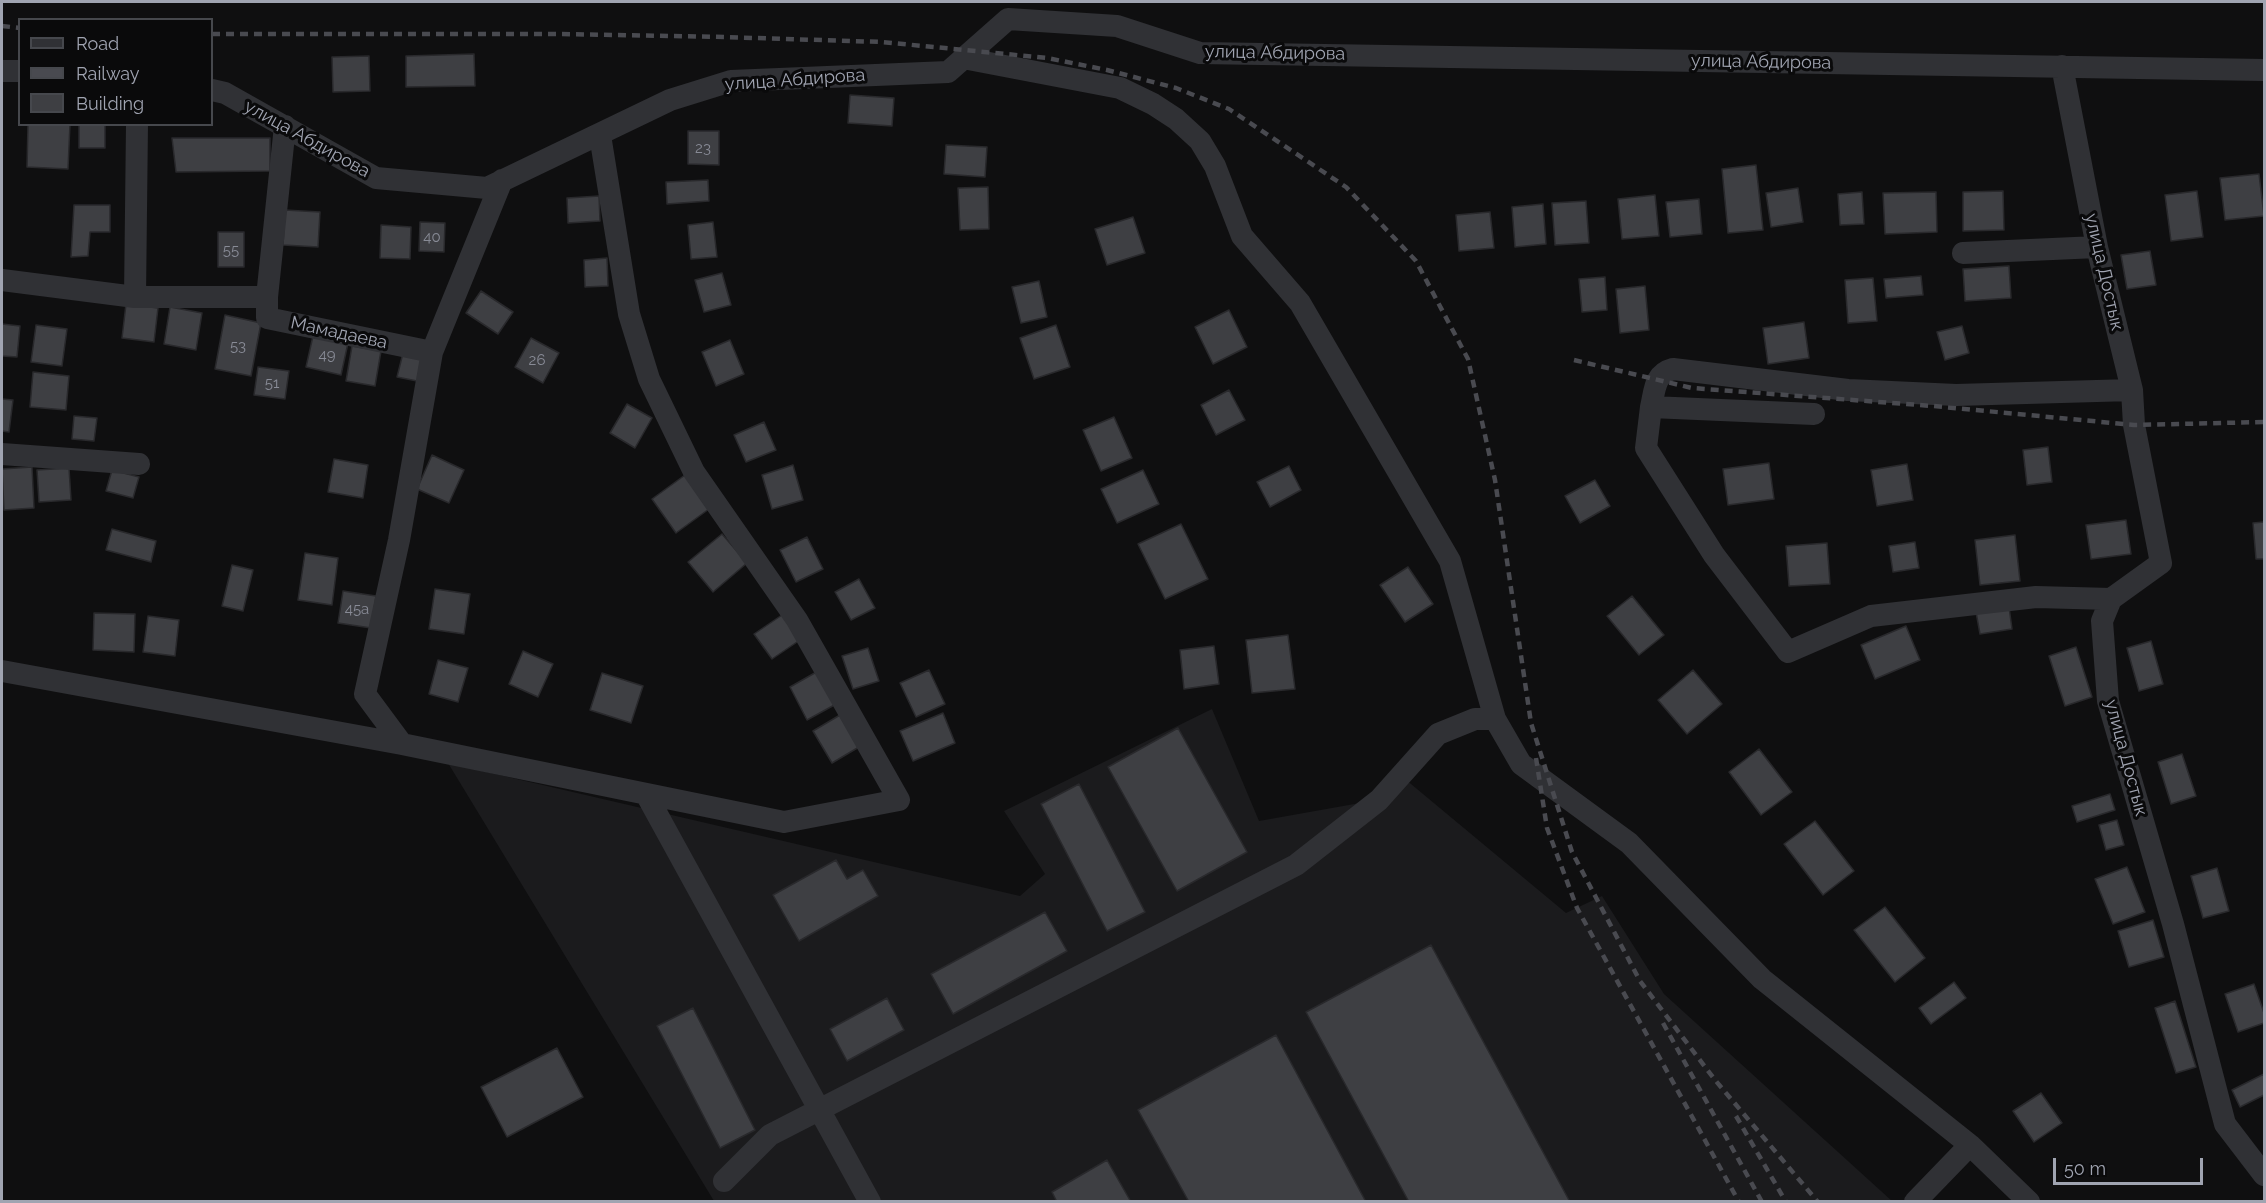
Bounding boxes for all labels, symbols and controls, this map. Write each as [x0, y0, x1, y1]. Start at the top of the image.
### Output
legend [18, 18, 213, 126]
text: Road [76, 33, 119, 54]
street label: улица Абдирова [1205, 41, 1345, 65]
street label: улица Абдирова [1691, 50, 1831, 74]
text: Railway [76, 63, 140, 84]
street label: улица Абдирова [724, 64, 866, 96]
text: Building [76, 93, 144, 114]
street label: улица Абдирова [240, 96, 374, 182]
house number: 23 [695, 139, 711, 157]
street label: улица Достык [2080, 211, 2128, 333]
house number: 40 [423, 228, 441, 246]
house number: 55 [223, 241, 239, 259]
street label: Мамадаева [289, 312, 389, 354]
house number: 53 [230, 337, 246, 355]
house number: 49 [319, 346, 335, 364]
house number: 26 [529, 351, 545, 369]
house number: 51 [265, 374, 279, 392]
house number: 45а [345, 600, 369, 618]
street label: улица Достык [2100, 697, 2152, 819]
scale bar [2056, 1146, 2206, 1184]
text: 50 m [2064, 1158, 2106, 1179]

